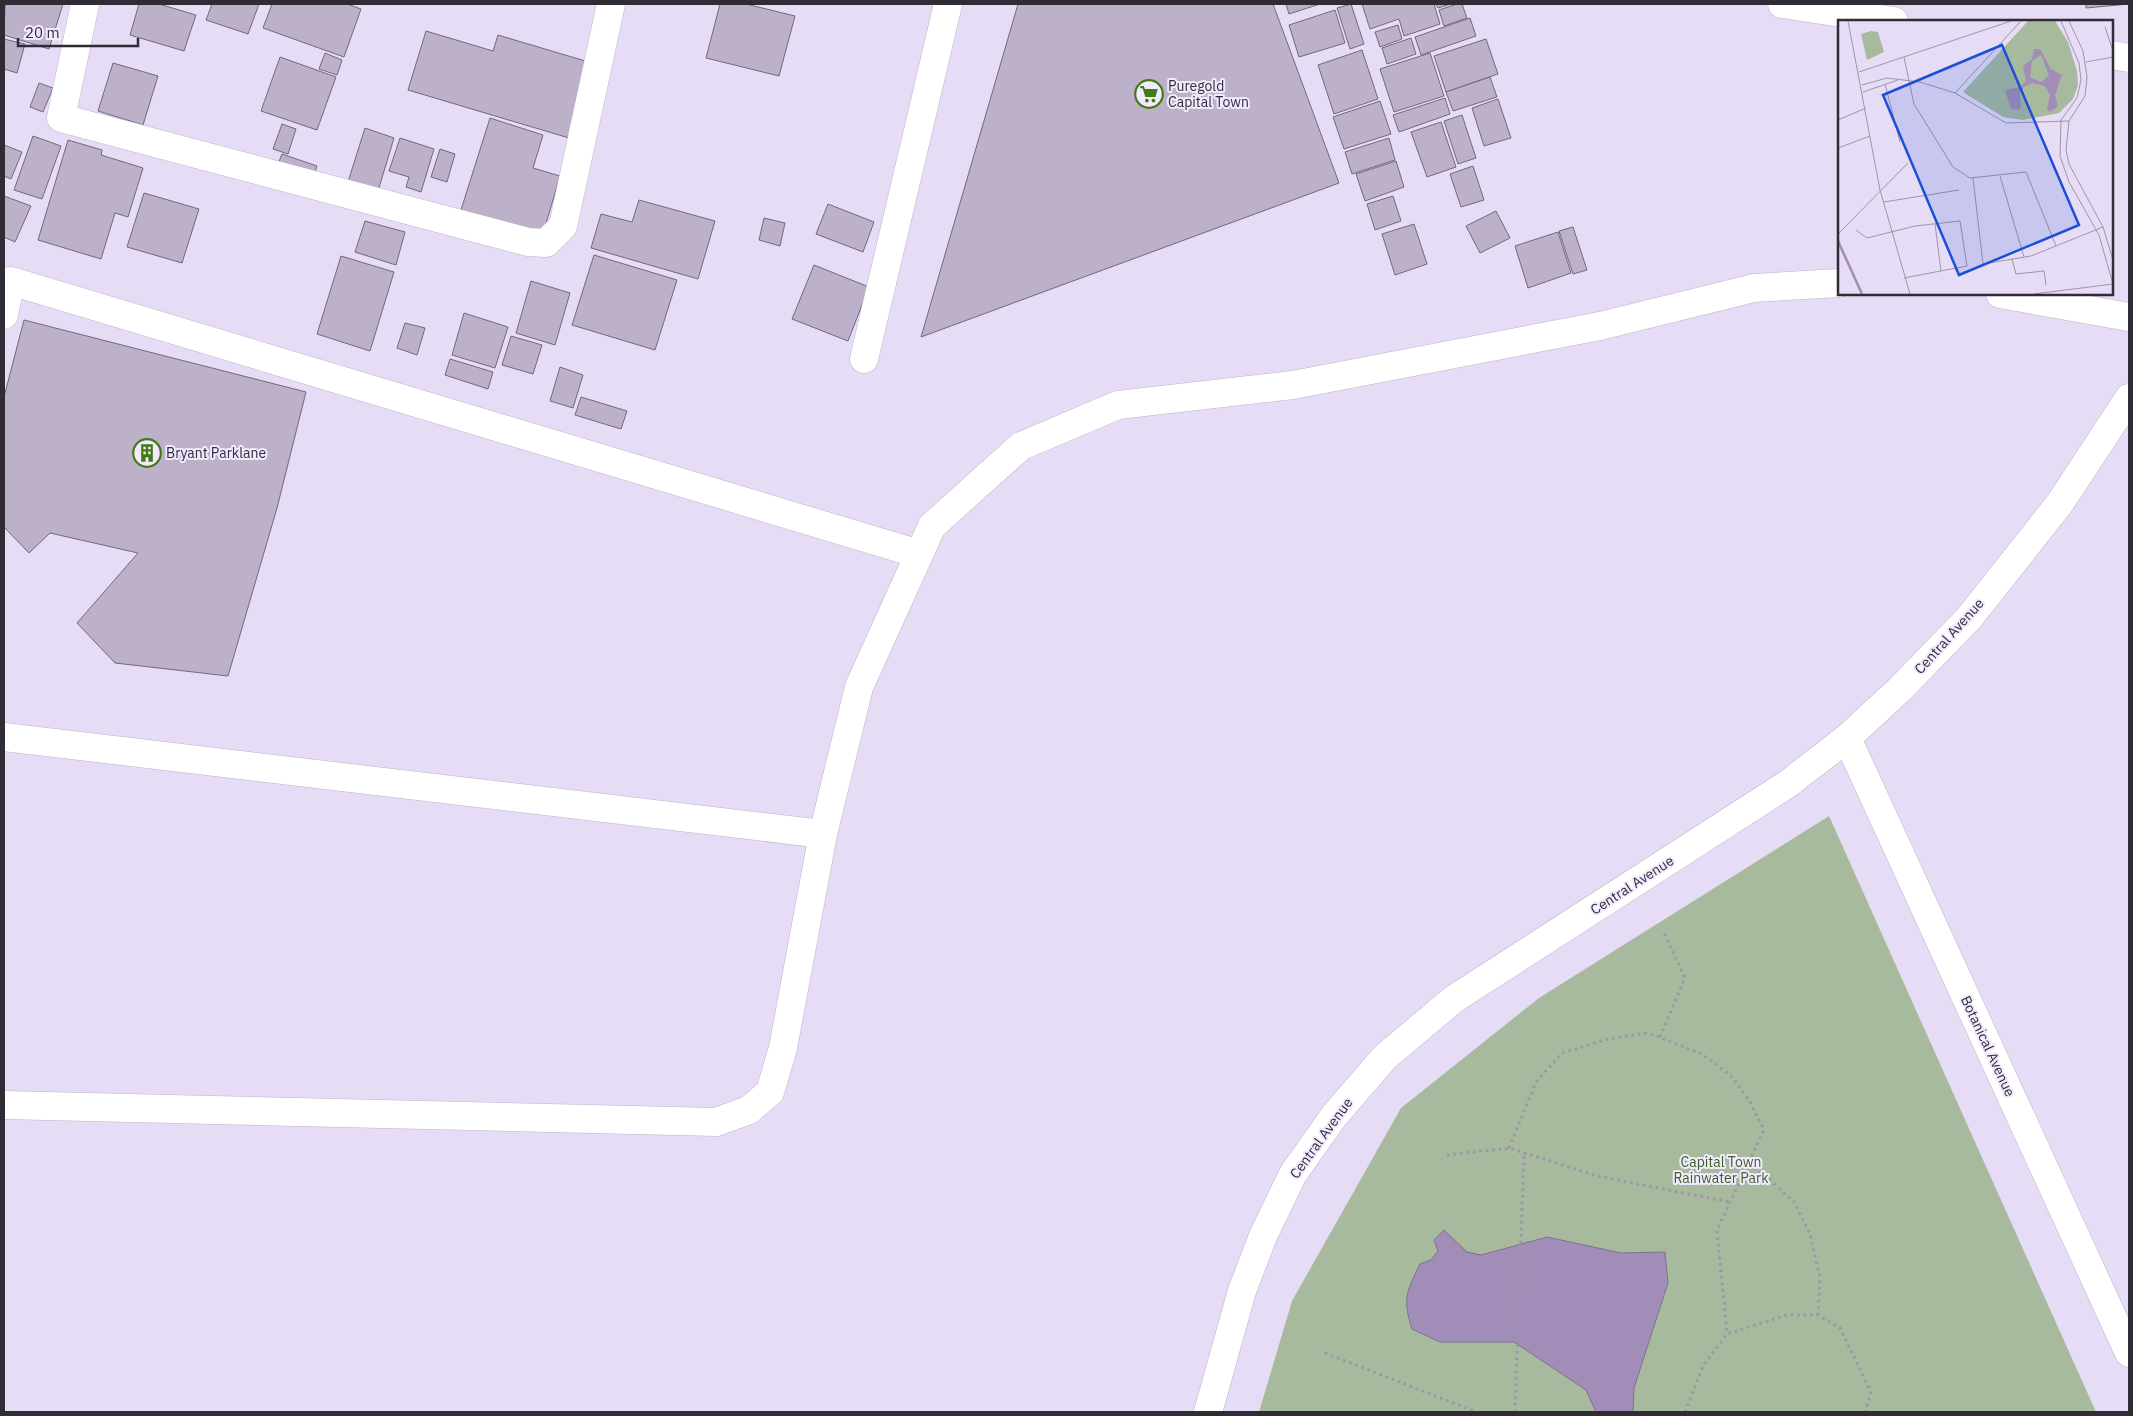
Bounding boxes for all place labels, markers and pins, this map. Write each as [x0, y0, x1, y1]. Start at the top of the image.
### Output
place label: Puregold Capital Town [1168, 77, 1249, 111]
supermarket icon: Puregold Capital Town [1134, 79, 1164, 109]
building icon: Bryant Parklane [132, 438, 162, 468]
place label: Bryant Parklane [166, 444, 266, 462]

